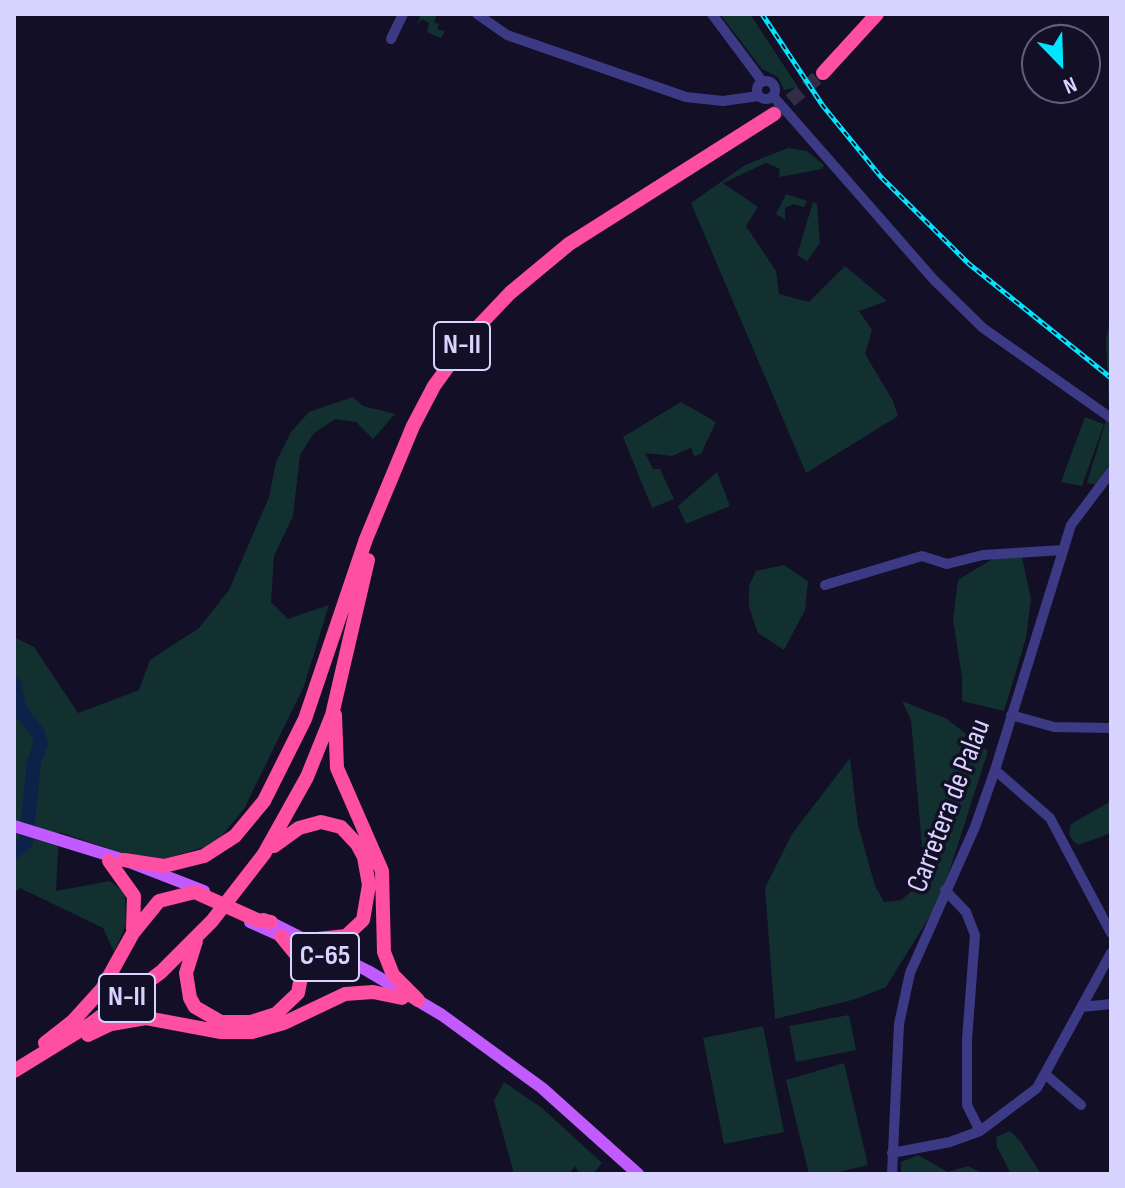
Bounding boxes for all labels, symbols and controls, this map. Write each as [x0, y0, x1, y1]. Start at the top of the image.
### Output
north arrow [1021, 24, 1101, 104]
text: N [1059, 70, 1080, 99]
road number: N-II [434, 322, 490, 370]
street label: Carretera de Palau [900, 714, 1000, 898]
road number: C-65 [291, 933, 359, 981]
road number: N-II [99, 974, 155, 1022]

